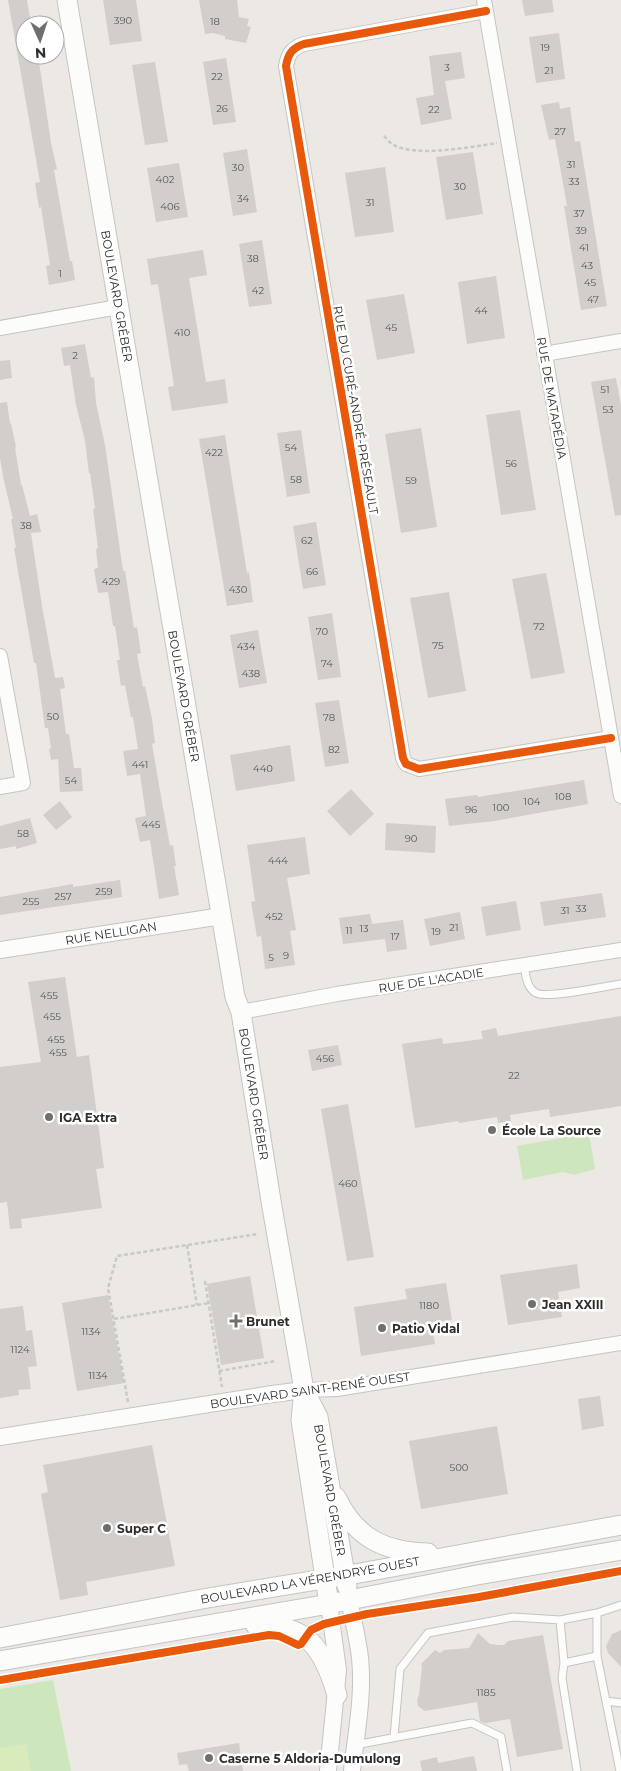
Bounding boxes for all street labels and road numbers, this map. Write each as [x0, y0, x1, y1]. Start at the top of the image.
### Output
street label: BOULEVARD GRÉBER [98, 229, 136, 363]
street label: RUE DU CURÉ-ANDRÉ-PRÉSEAULT [330, 304, 382, 516]
street label: RUE DE MATAPÉDIA [534, 336, 570, 461]
street label: BOULEVARD GRÉBER [165, 629, 203, 763]
street label: RUE NELLIGAN [64, 918, 158, 948]
street label: RUE DE L'ACADIE [377, 964, 485, 996]
street label: BOULEVARD GRÉBER [236, 1027, 272, 1161]
street label: BOULEVARD SAINT-RENÉ OUEST [209, 1369, 411, 1411]
street label: BOULEVARD GRÉBER [311, 1423, 349, 1557]
street label: BOULEVARD LA VÉRENDRYE OUEST [199, 1553, 421, 1607]

